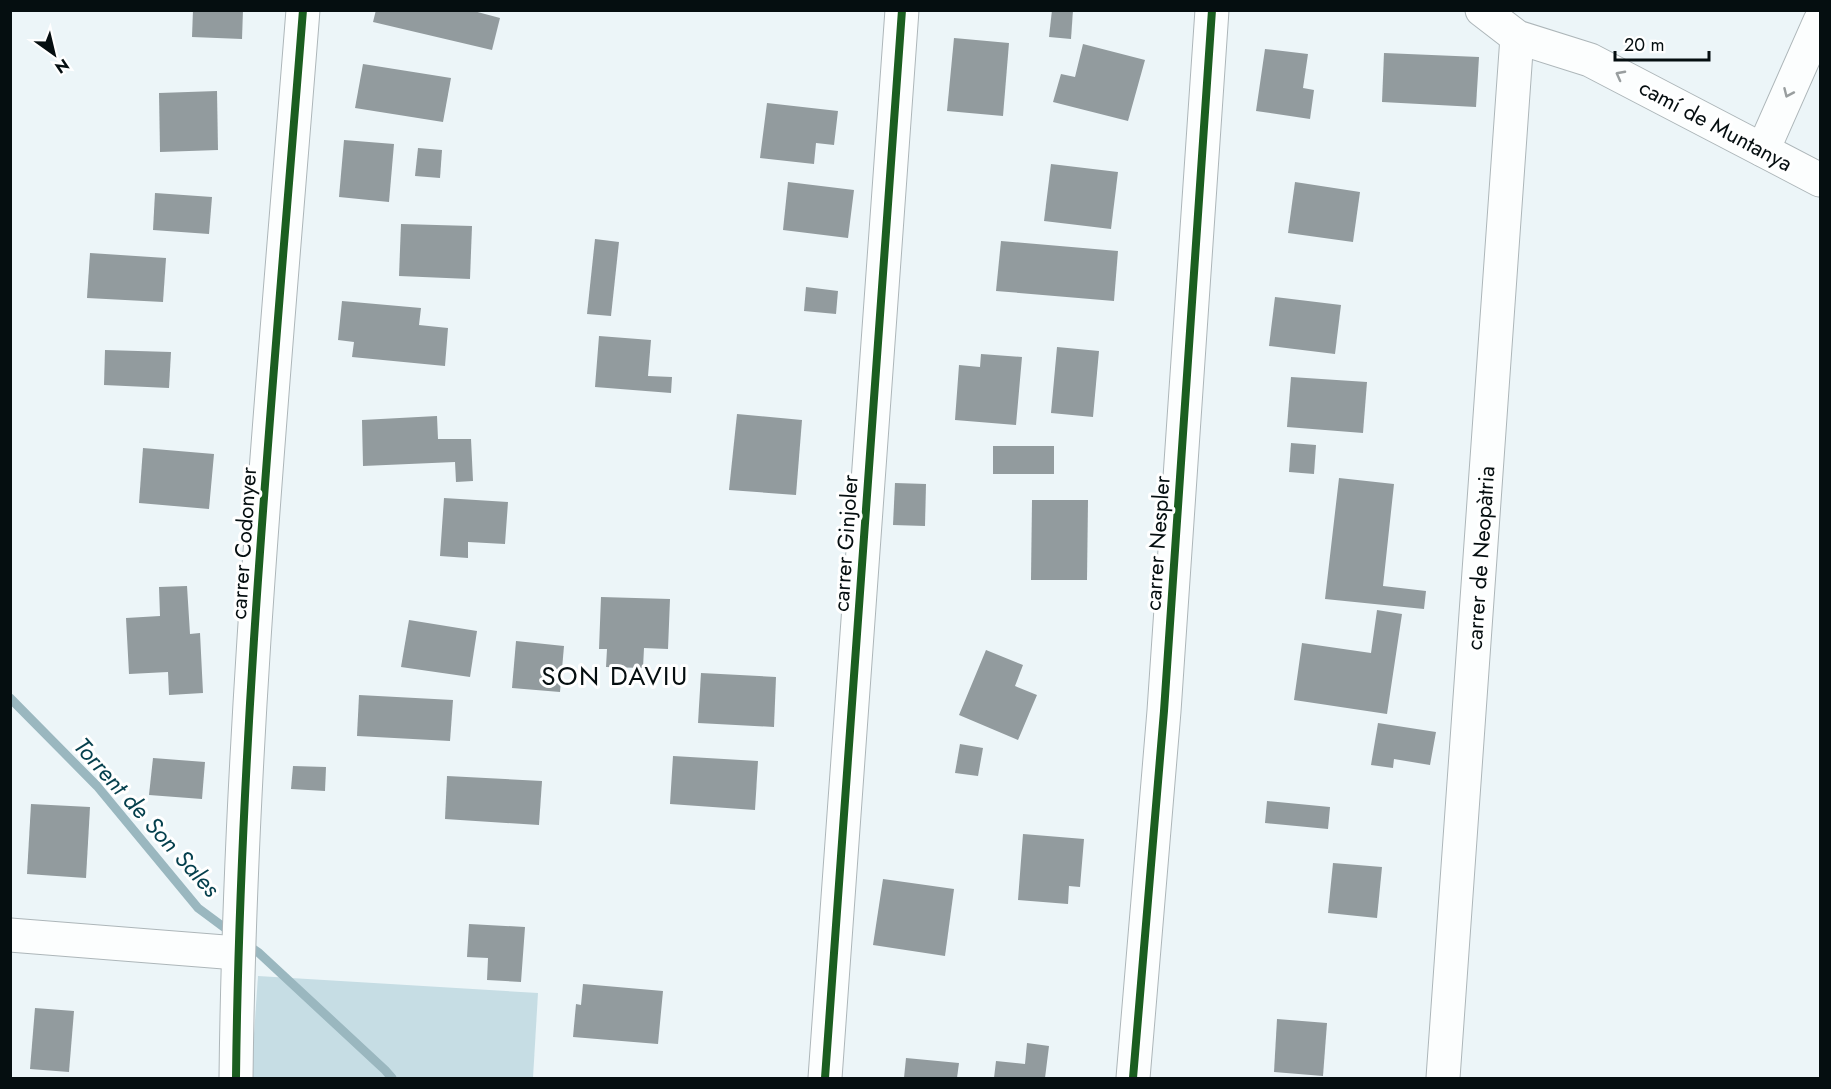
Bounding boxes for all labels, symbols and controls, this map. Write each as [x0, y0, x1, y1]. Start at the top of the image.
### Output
north arrow [24, 24, 84, 84]
scale bar [1615, 24, 1710, 62]
text: 20 m [1624, 32, 1664, 58]
text: N [50, 53, 74, 79]
one-way arrow [1615, 71, 1626, 82]
street label: camí de Muntanya [1634, 71, 1798, 179]
one-way arrow [1783, 87, 1795, 98]
street label: carrer Codonyer [222, 465, 264, 620]
street label: carrer de Neopàtria [1458, 465, 1502, 651]
street label: carrer Ginjoler [824, 473, 866, 613]
street label: carrer Nespler [1136, 474, 1178, 611]
district label: SON DAVIU [541, 657, 689, 695]
water label: Torrent de Son Sales [66, 729, 229, 905]

